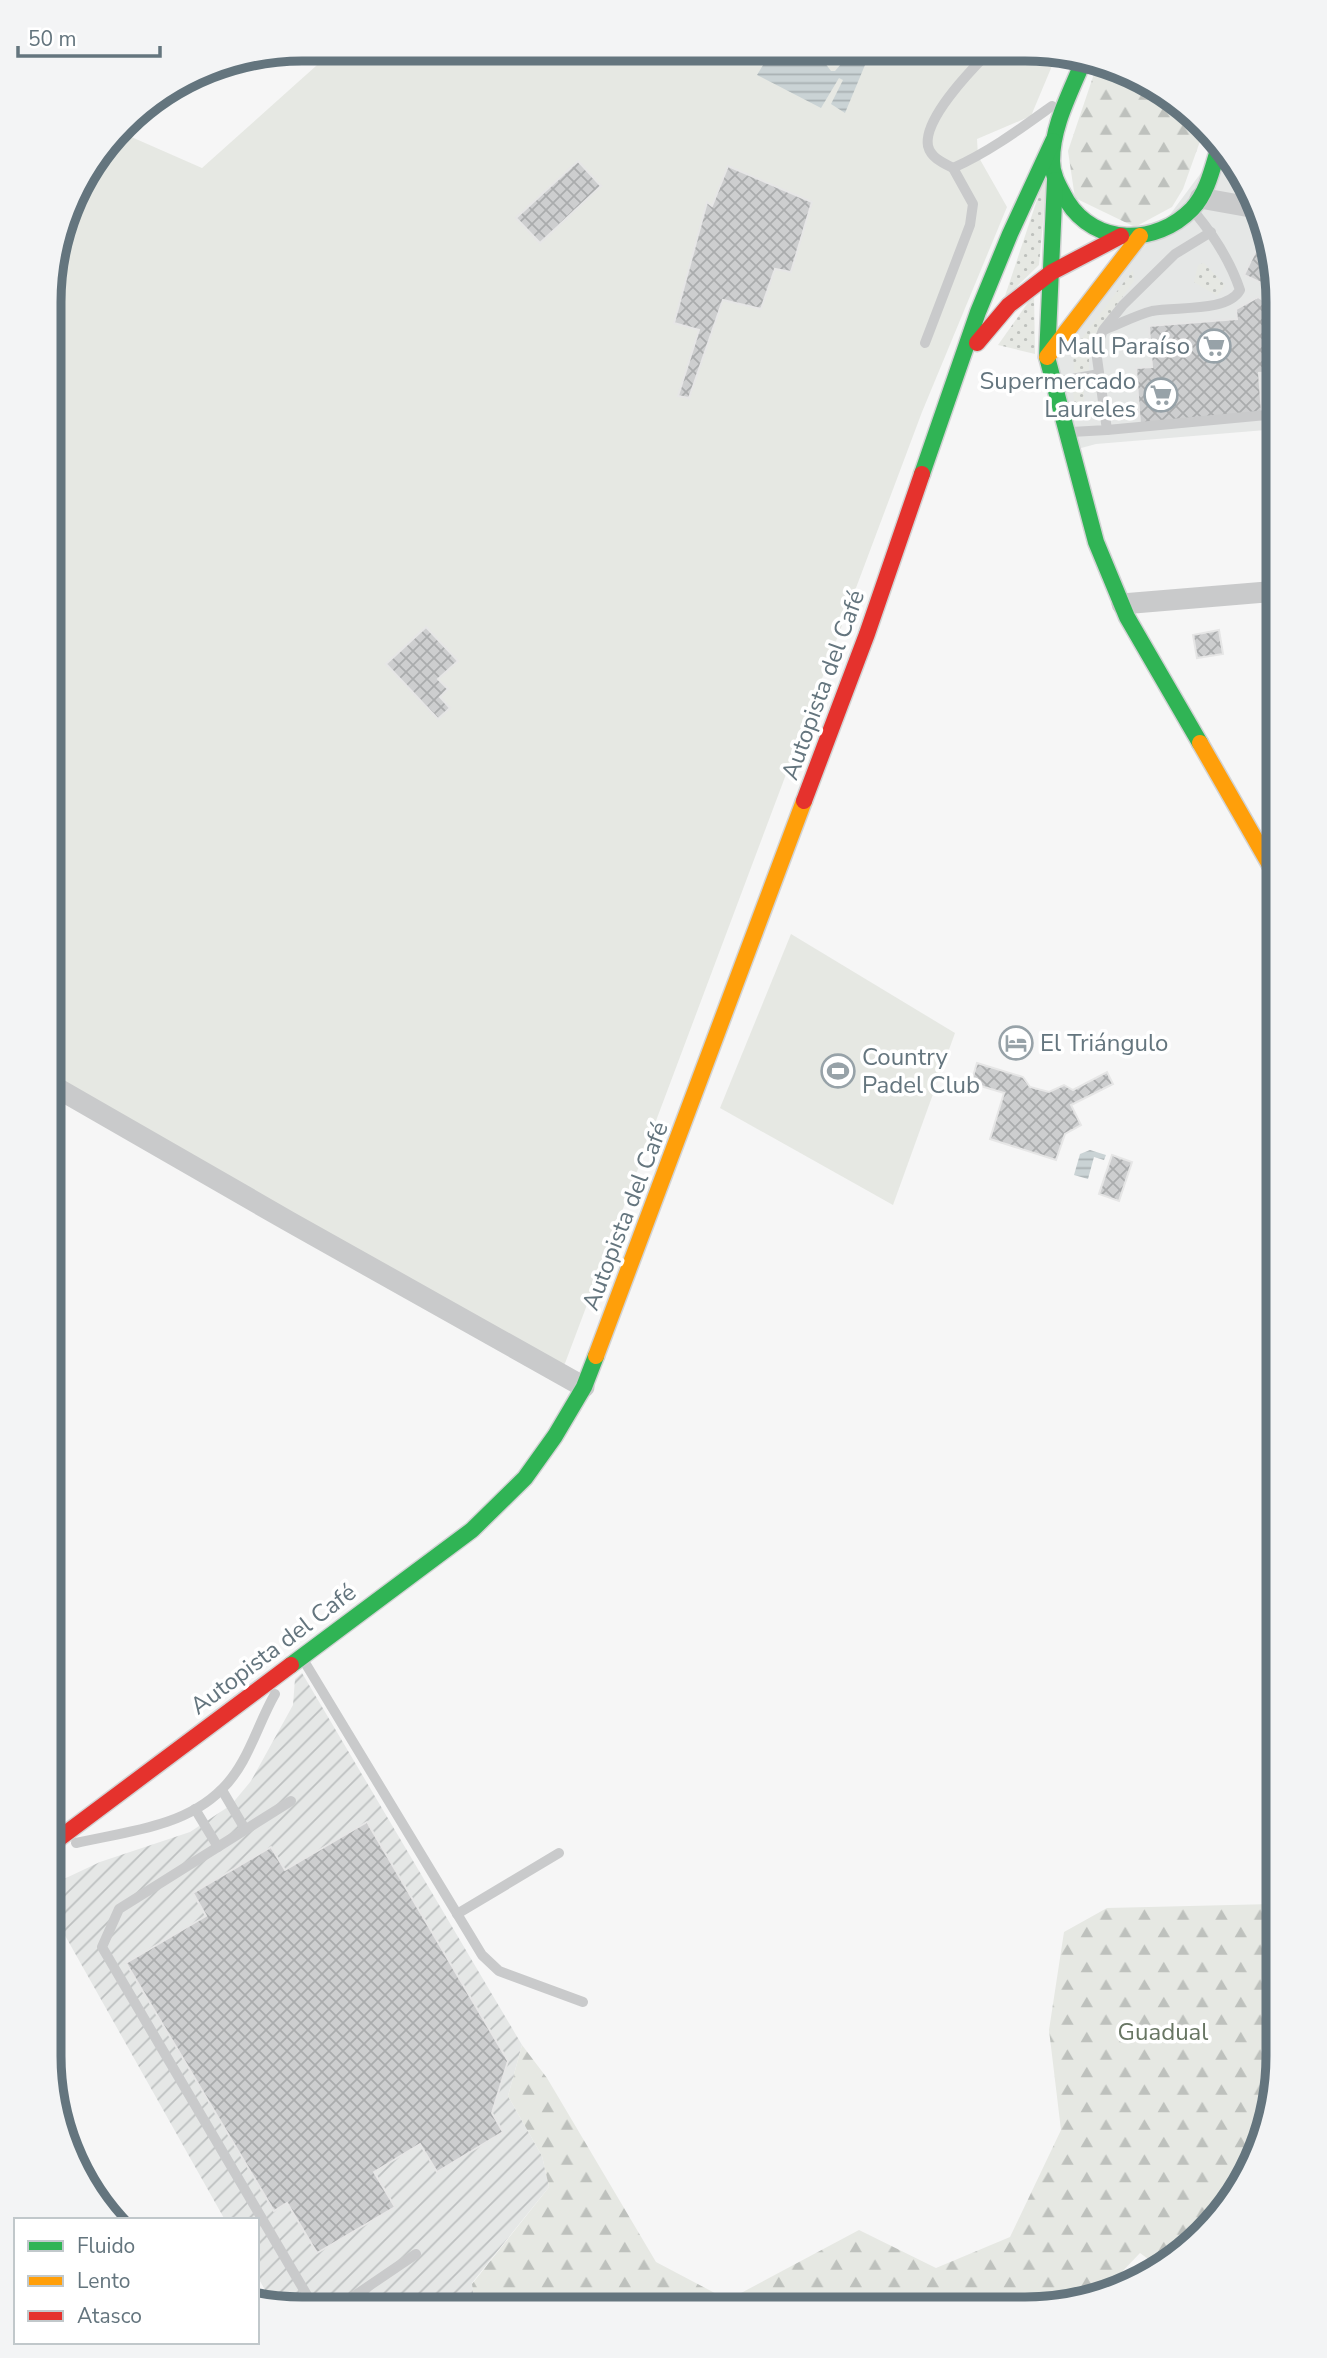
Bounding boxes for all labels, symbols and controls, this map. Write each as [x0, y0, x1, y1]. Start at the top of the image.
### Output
scale bar [18, 14, 159, 58]
text: 50 m [28, 25, 77, 53]
supermarket icon: Mall Paraíso [1195, 327, 1233, 365]
place label: Mall Paraíso [1057, 330, 1190, 362]
place label: Supermercado Laureles [980, 365, 1136, 425]
supermarket icon: Supermercado Laureles [1142, 376, 1180, 414]
street label: Autopista del Café [774, 586, 872, 784]
hotel icon: El Triángulo [997, 1024, 1035, 1062]
place label: El Triángulo [1040, 1027, 1168, 1059]
place label: Country Padel Club [862, 1041, 980, 1101]
sports icon: Country Padel Club [819, 1052, 857, 1090]
street label: Autopista del Café [574, 1117, 676, 1315]
street label: Autopista del Café [184, 1576, 362, 1722]
park label: Guadual [1118, 2016, 1208, 2048]
legend [14, 2218, 259, 2344]
text: Fluido [77, 2232, 135, 2260]
text: Lento [77, 2267, 130, 2295]
text: Atasco [77, 2302, 142, 2330]

